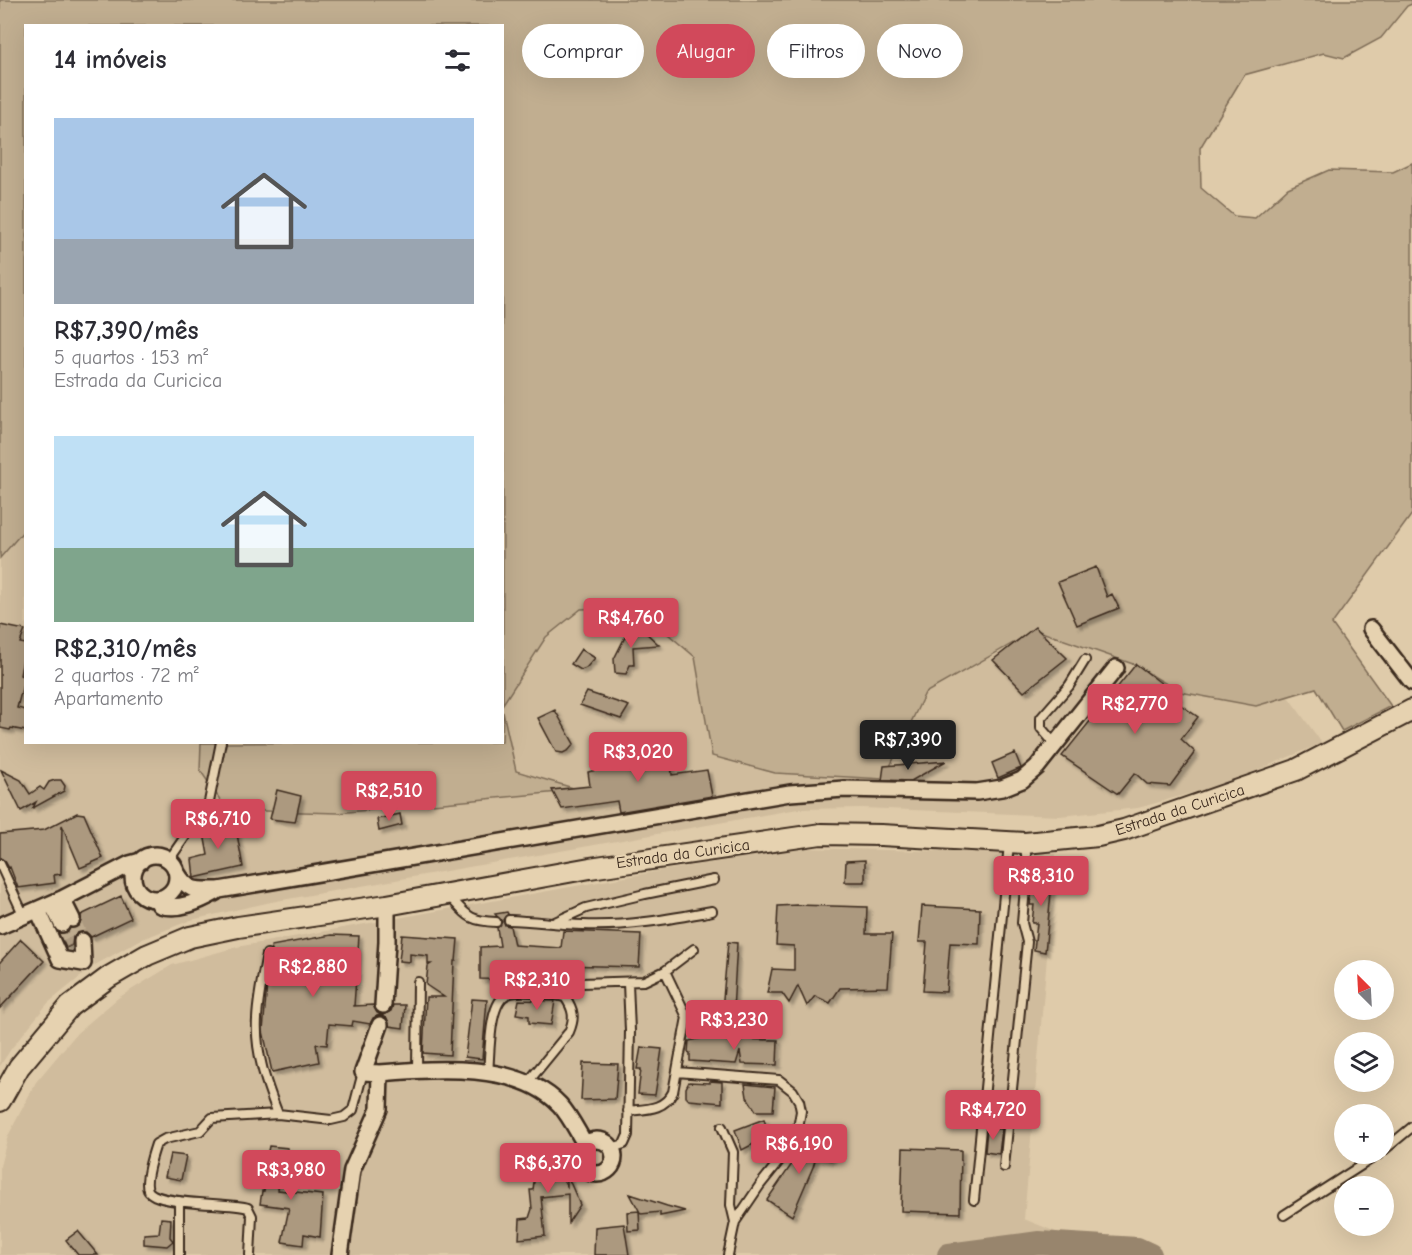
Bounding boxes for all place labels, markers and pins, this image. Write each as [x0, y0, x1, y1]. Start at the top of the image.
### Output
pin: R$4,760 [576, 598, 686, 649]
pin: R$2,770 [1080, 684, 1190, 735]
pin: R$7,390 [853, 720, 963, 771]
pin: R$3,020 [583, 732, 693, 783]
pin: R$2,510 [334, 771, 444, 822]
pin: R$6,710 [163, 799, 273, 850]
pin: R$8,310 [986, 856, 1096, 907]
pin: R$2,880 [258, 947, 368, 998]
pin: R$2,310 [482, 960, 592, 1011]
pin: R$3,230 [679, 1000, 789, 1051]
pin: R$4,720 [938, 1090, 1048, 1141]
pin: R$6,190 [744, 1124, 854, 1175]
pin: R$6,370 [493, 1143, 603, 1194]
pin: R$3,980 [236, 1150, 346, 1201]

